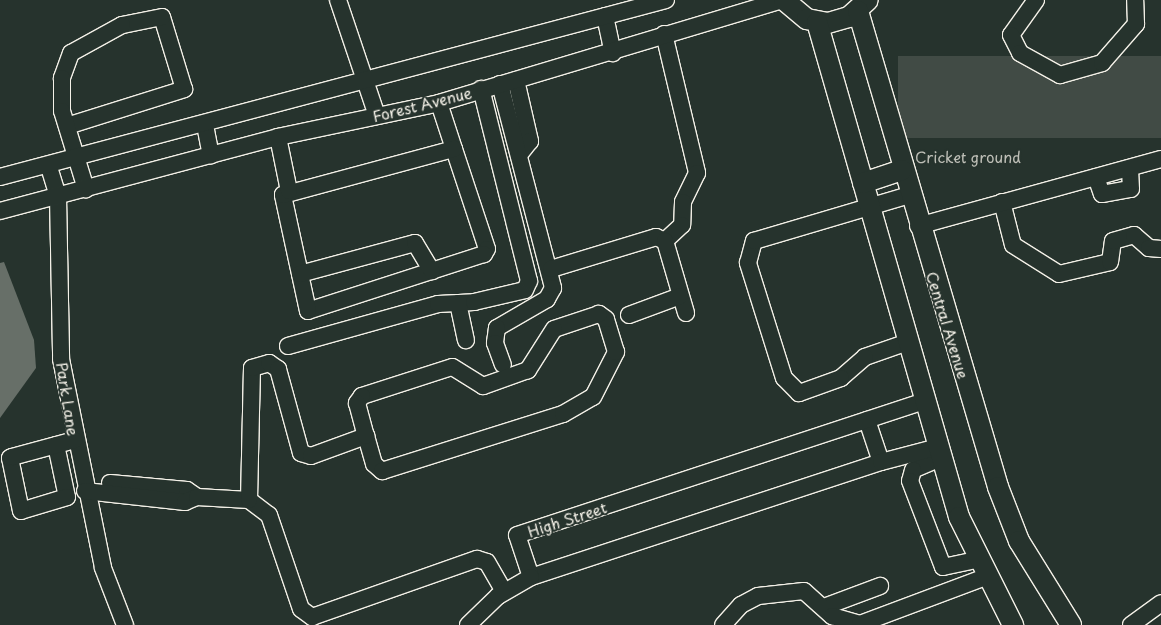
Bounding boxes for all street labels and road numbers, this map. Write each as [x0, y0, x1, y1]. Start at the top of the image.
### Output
street label: Forest Avenue [371, 83, 473, 125]
street label: Central Avenue [923, 269, 973, 381]
street label: Park Lane [53, 361, 83, 437]
street label: High Street [525, 498, 609, 540]

